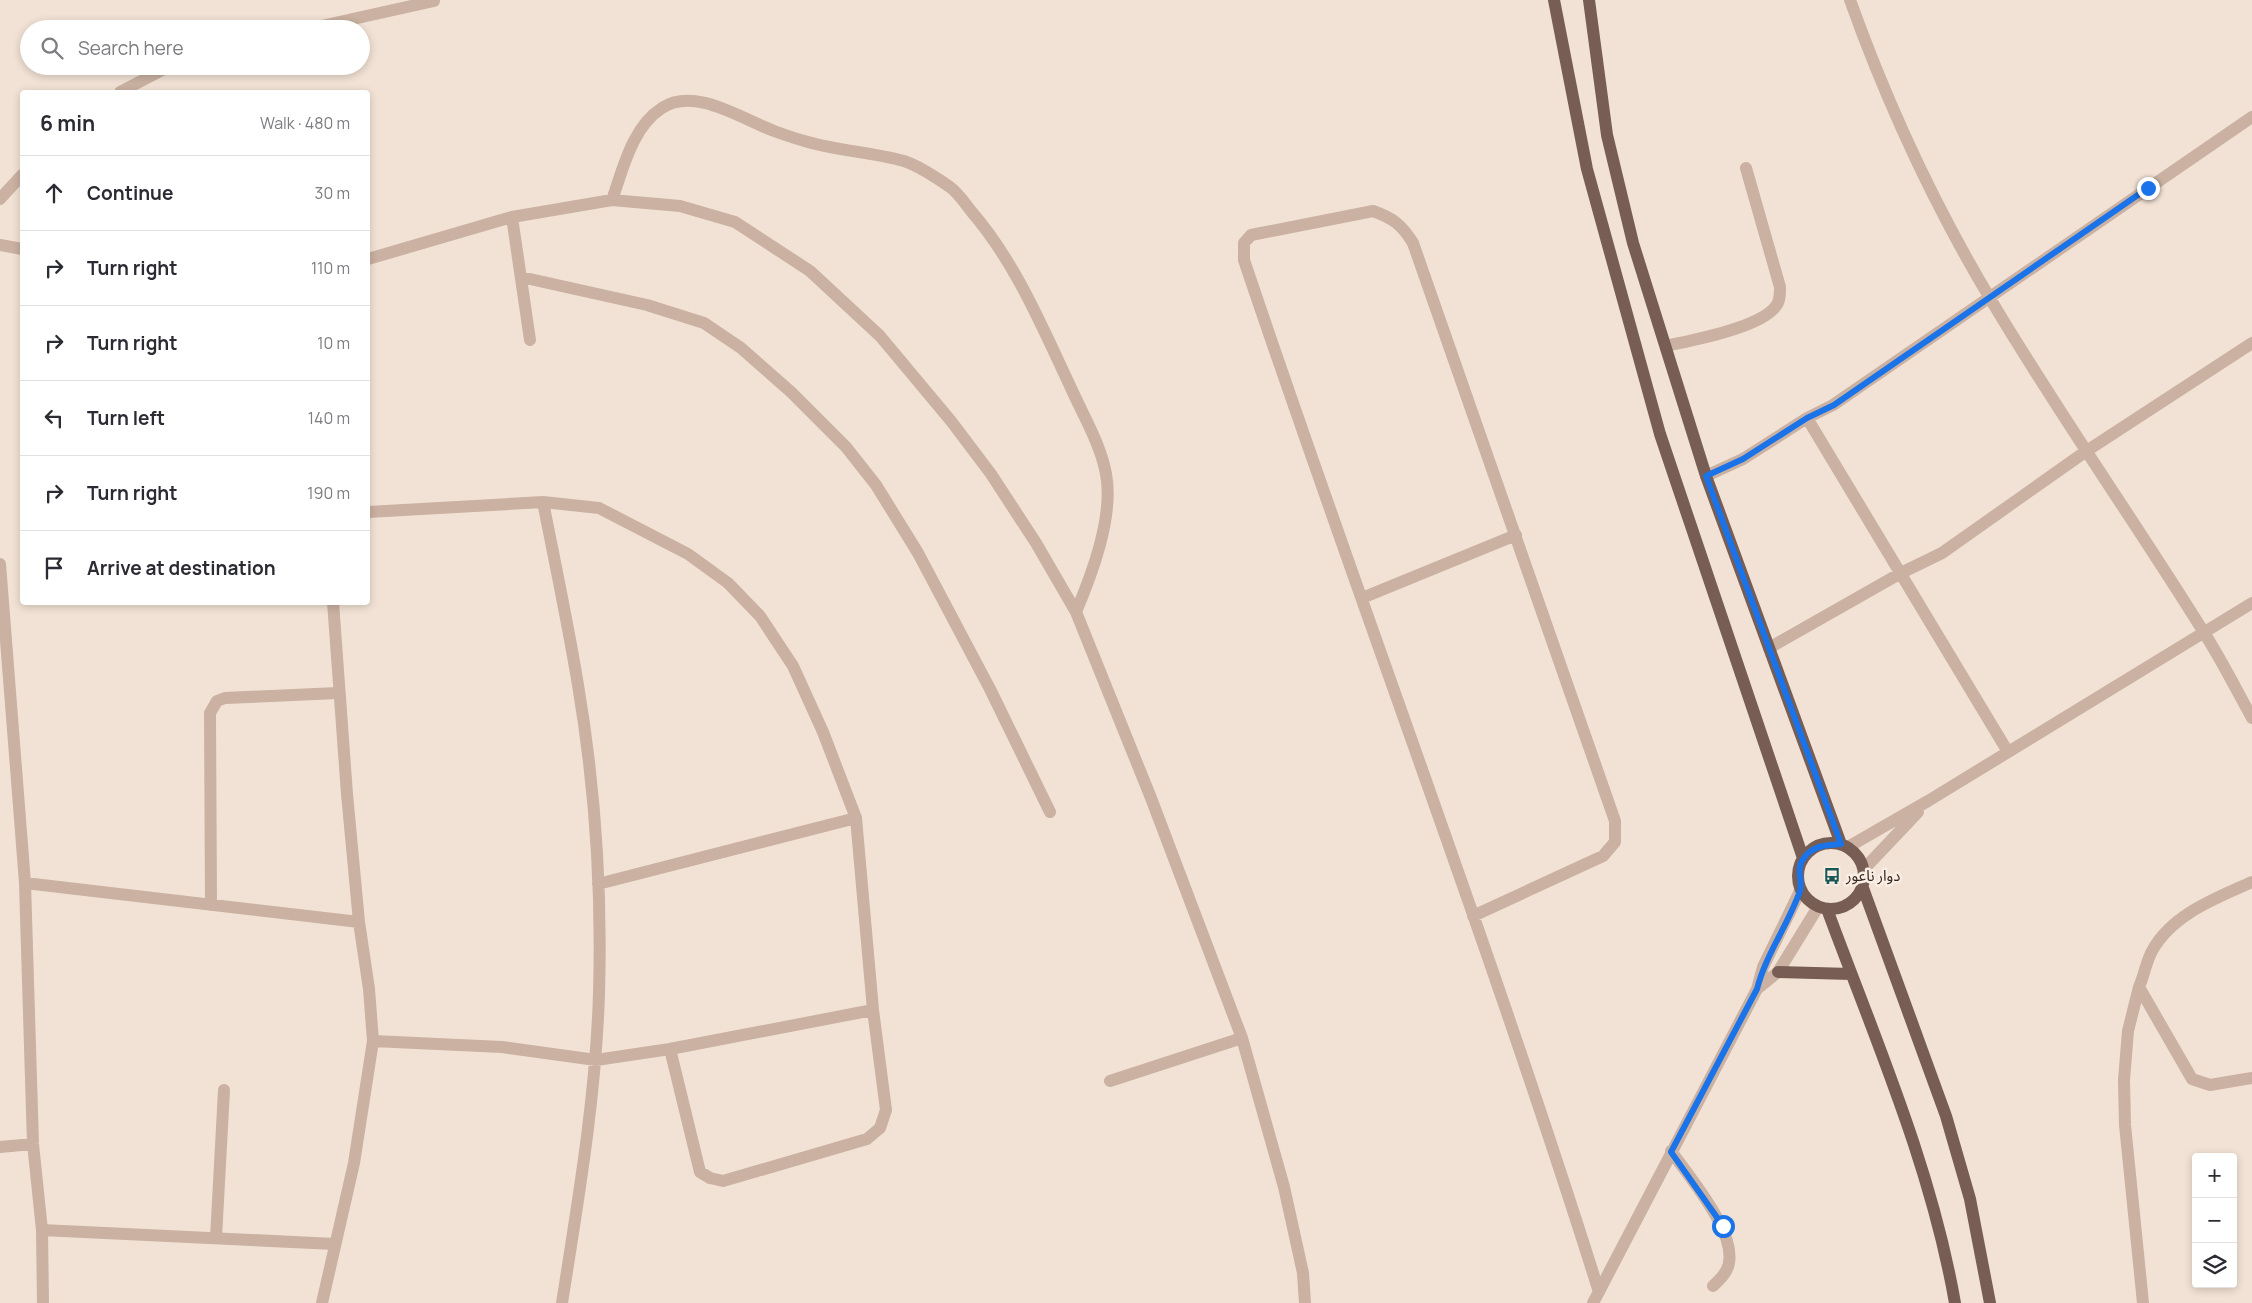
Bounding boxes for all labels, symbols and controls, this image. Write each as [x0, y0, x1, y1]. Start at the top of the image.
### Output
search box [20, 20, 370, 75]
icon: search [38, 34, 66, 62]
text: Search here [78, 35, 184, 61]
text: 6 min [40, 109, 95, 137]
text: Walk · 480 m [260, 112, 350, 134]
route end [2137, 177, 2160, 200]
icon: ahead [40, 179, 68, 207]
text: Continue [87, 180, 173, 206]
text: 30 m [315, 182, 350, 204]
icon: right [40, 254, 68, 282]
text: Turn right [87, 255, 177, 281]
text: 110 m [311, 257, 350, 279]
icon: right [40, 329, 68, 357]
text: Turn right [87, 330, 177, 356]
text: 10 m [317, 332, 350, 354]
icon: left [40, 404, 68, 432]
text: Turn left [87, 405, 165, 431]
text: 140 m [308, 407, 350, 429]
icon: right [40, 479, 68, 507]
text: Turn right [87, 480, 177, 506]
text: 190 m [307, 482, 350, 504]
icon: arrive [40, 554, 68, 582]
text: Arrive at destination [87, 555, 276, 581]
place label: دوار ناعور [1845, 865, 1900, 886]
bus stop icon: دوار ناعور [1822, 866, 1842, 886]
map controls [2192, 1153, 2237, 1288]
button: + [2192, 1153, 2237, 1198]
button: − [2192, 1198, 2237, 1243]
route start [1712, 1215, 1735, 1238]
button: layers [2192, 1243, 2237, 1288]

